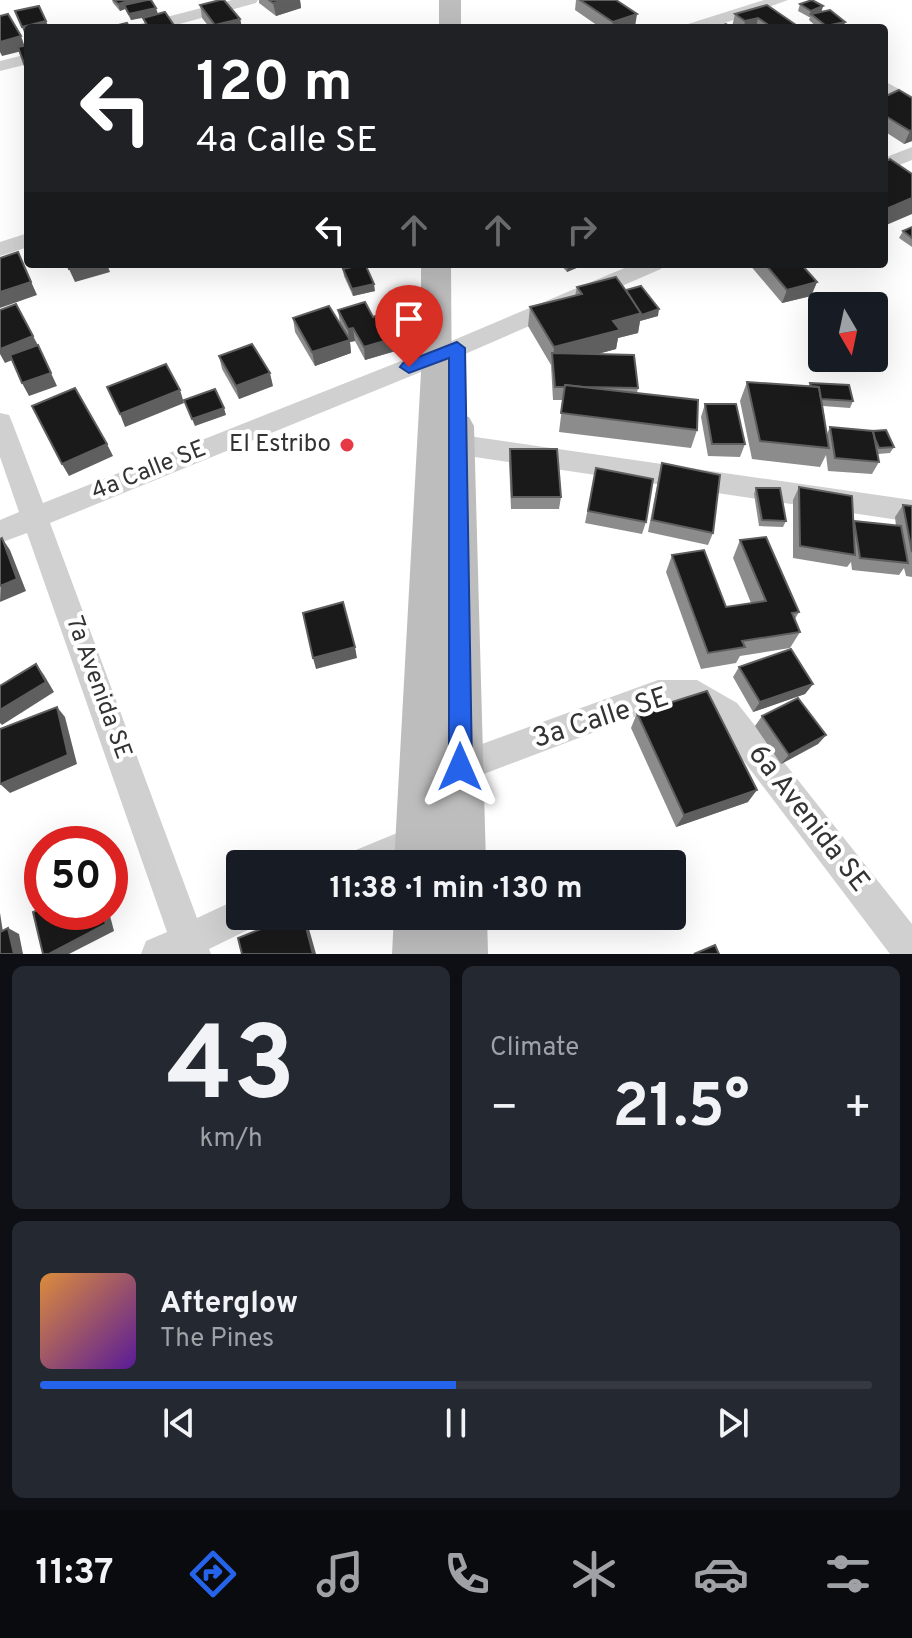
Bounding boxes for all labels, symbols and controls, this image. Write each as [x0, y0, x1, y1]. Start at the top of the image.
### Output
text: 120 m [196, 50, 353, 120]
icon: left [64, 56, 168, 160]
text: 4a Calle SE [196, 119, 378, 165]
icon: left [308, 208, 352, 252]
icon: ahead [392, 208, 436, 252]
icon: ahead [476, 208, 520, 252]
icon: right [560, 208, 604, 252]
pin [375, 285, 443, 367]
north arrow [808, 292, 888, 372]
map controls [808, 292, 888, 372]
icon: arrive [387, 297, 431, 341]
place label: El Estribo [229, 430, 331, 460]
street label: 4a Calle SE [87, 434, 211, 508]
marker: El Estribo [338, 436, 356, 454]
street label: 7a Avenida SE [58, 613, 138, 763]
street label: 3a Calle SE [528, 680, 674, 758]
position arrow [418, 725, 502, 809]
street label: 6a Avenida SE [739, 738, 877, 900]
speed limit sign: 50 [24, 826, 128, 930]
text: 11:38 · 1 min · 130 m [329, 871, 583, 908]
text: 43 [166, 1005, 296, 1137]
text: Climate [490, 1032, 579, 1065]
text: 21.5° [612, 1072, 750, 1148]
text: − [490, 1082, 518, 1138]
text: + [844, 1082, 872, 1138]
text: km/h [199, 1123, 263, 1156]
text: Afterglow [160, 1286, 298, 1323]
text: The Pines [160, 1323, 274, 1356]
icon: previous [157, 1401, 201, 1445]
icon: pause [434, 1401, 478, 1445]
icon: next [711, 1401, 755, 1445]
icon: directions [185, 1546, 241, 1602]
icon: music [312, 1546, 368, 1602]
icon: phone [439, 1546, 495, 1602]
icon: climate [566, 1546, 622, 1602]
icon: car [693, 1546, 749, 1602]
icon: filters [820, 1546, 876, 1602]
text: 11:37 [36, 1551, 113, 1597]

